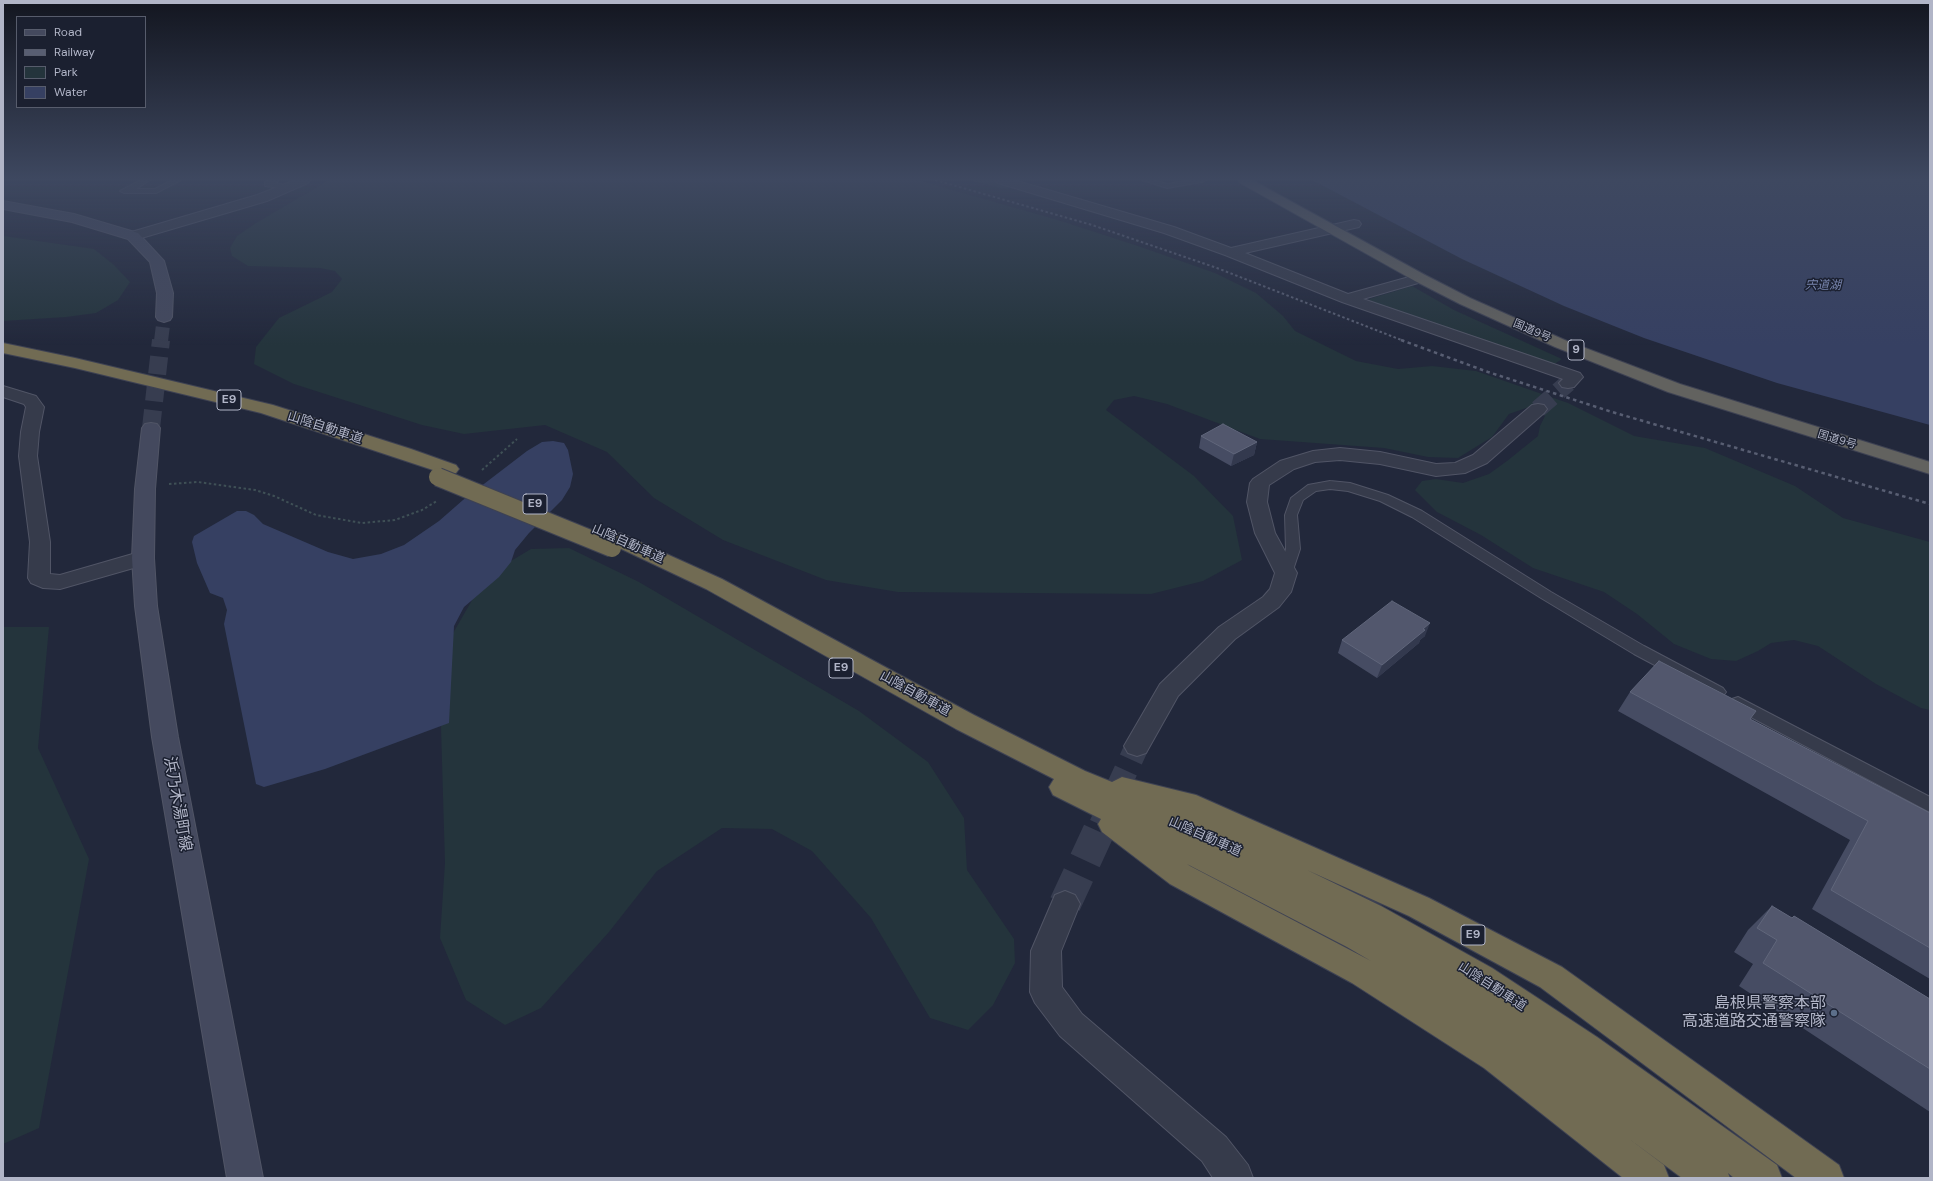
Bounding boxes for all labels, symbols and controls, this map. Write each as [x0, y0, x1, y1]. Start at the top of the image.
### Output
legend [16, 16, 146, 108]
text: Road [54, 24, 82, 40]
text: Railway [54, 44, 95, 60]
text: Park [54, 64, 78, 80]
text: Water [54, 84, 87, 100]
water label: 宍道湖 [1805, 279, 1841, 293]
street label: 国道9号 [1511, 317, 1553, 345]
road number: 9 [1568, 340, 1584, 360]
road number: E9 [217, 390, 241, 410]
street label: 山陰自動車道 [285, 409, 365, 447]
street label: 国道9号 [1816, 428, 1858, 452]
road number: E9 [523, 494, 547, 514]
street label: 山陰自動車道 [589, 521, 667, 567]
road number: E9 [829, 658, 853, 678]
street label: 山陰自動車道 [877, 668, 953, 720]
street label: 浜乃木湯町線 [159, 755, 195, 853]
street label: 山陰自動車道 [1166, 814, 1244, 860]
road number: E9 [1461, 925, 1485, 945]
street label: 山陰自動車道 [1455, 959, 1529, 1015]
place label: 島根県警察本部 高速道路交通警察隊 [1682, 994, 1826, 1032]
marker: 島根県警察本部 高速道路交通警察隊 [1829, 1008, 1839, 1018]

